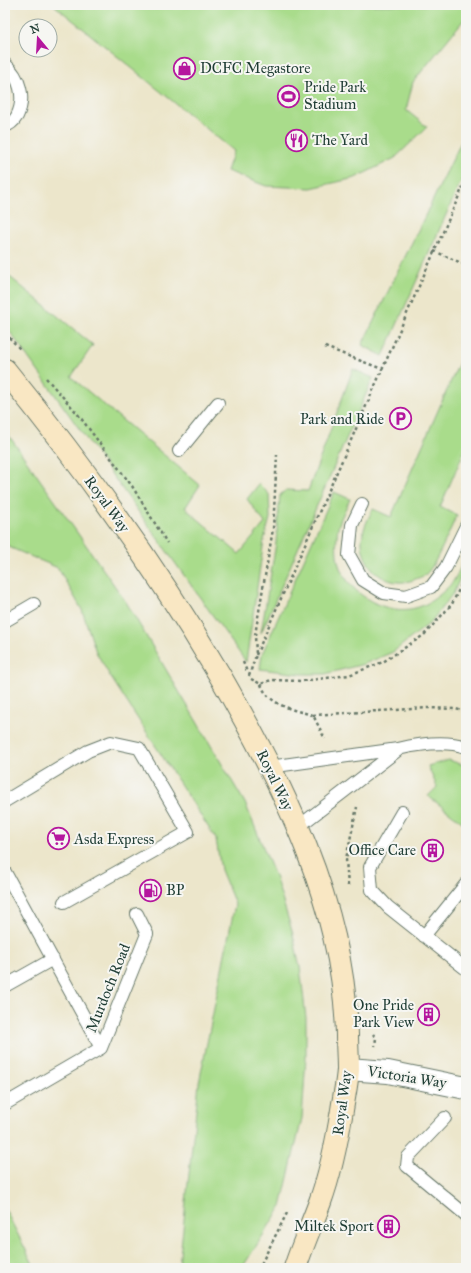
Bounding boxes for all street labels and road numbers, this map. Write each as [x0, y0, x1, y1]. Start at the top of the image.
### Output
street label: Royal Way [81, 472, 134, 536]
street label: Royal Way [253, 747, 298, 814]
street label: Murdoch Road [82, 941, 134, 1035]
street label: Victoria Way [365, 1062, 449, 1092]
street label: Royal Way [329, 1068, 356, 1137]

